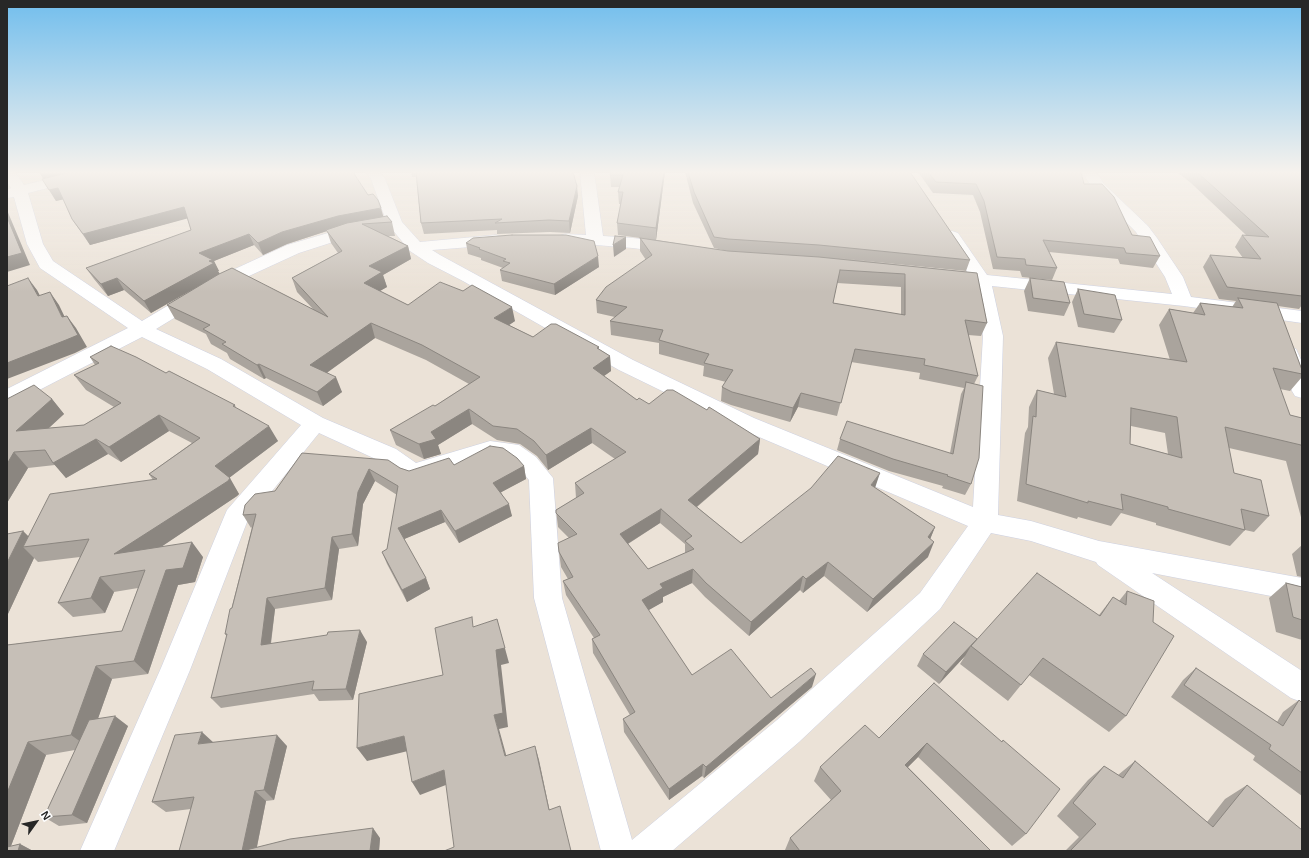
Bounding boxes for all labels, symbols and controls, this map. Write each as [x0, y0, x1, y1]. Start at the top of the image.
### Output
north arrow [16, 802, 56, 842]
text: N [39, 809, 53, 822]

